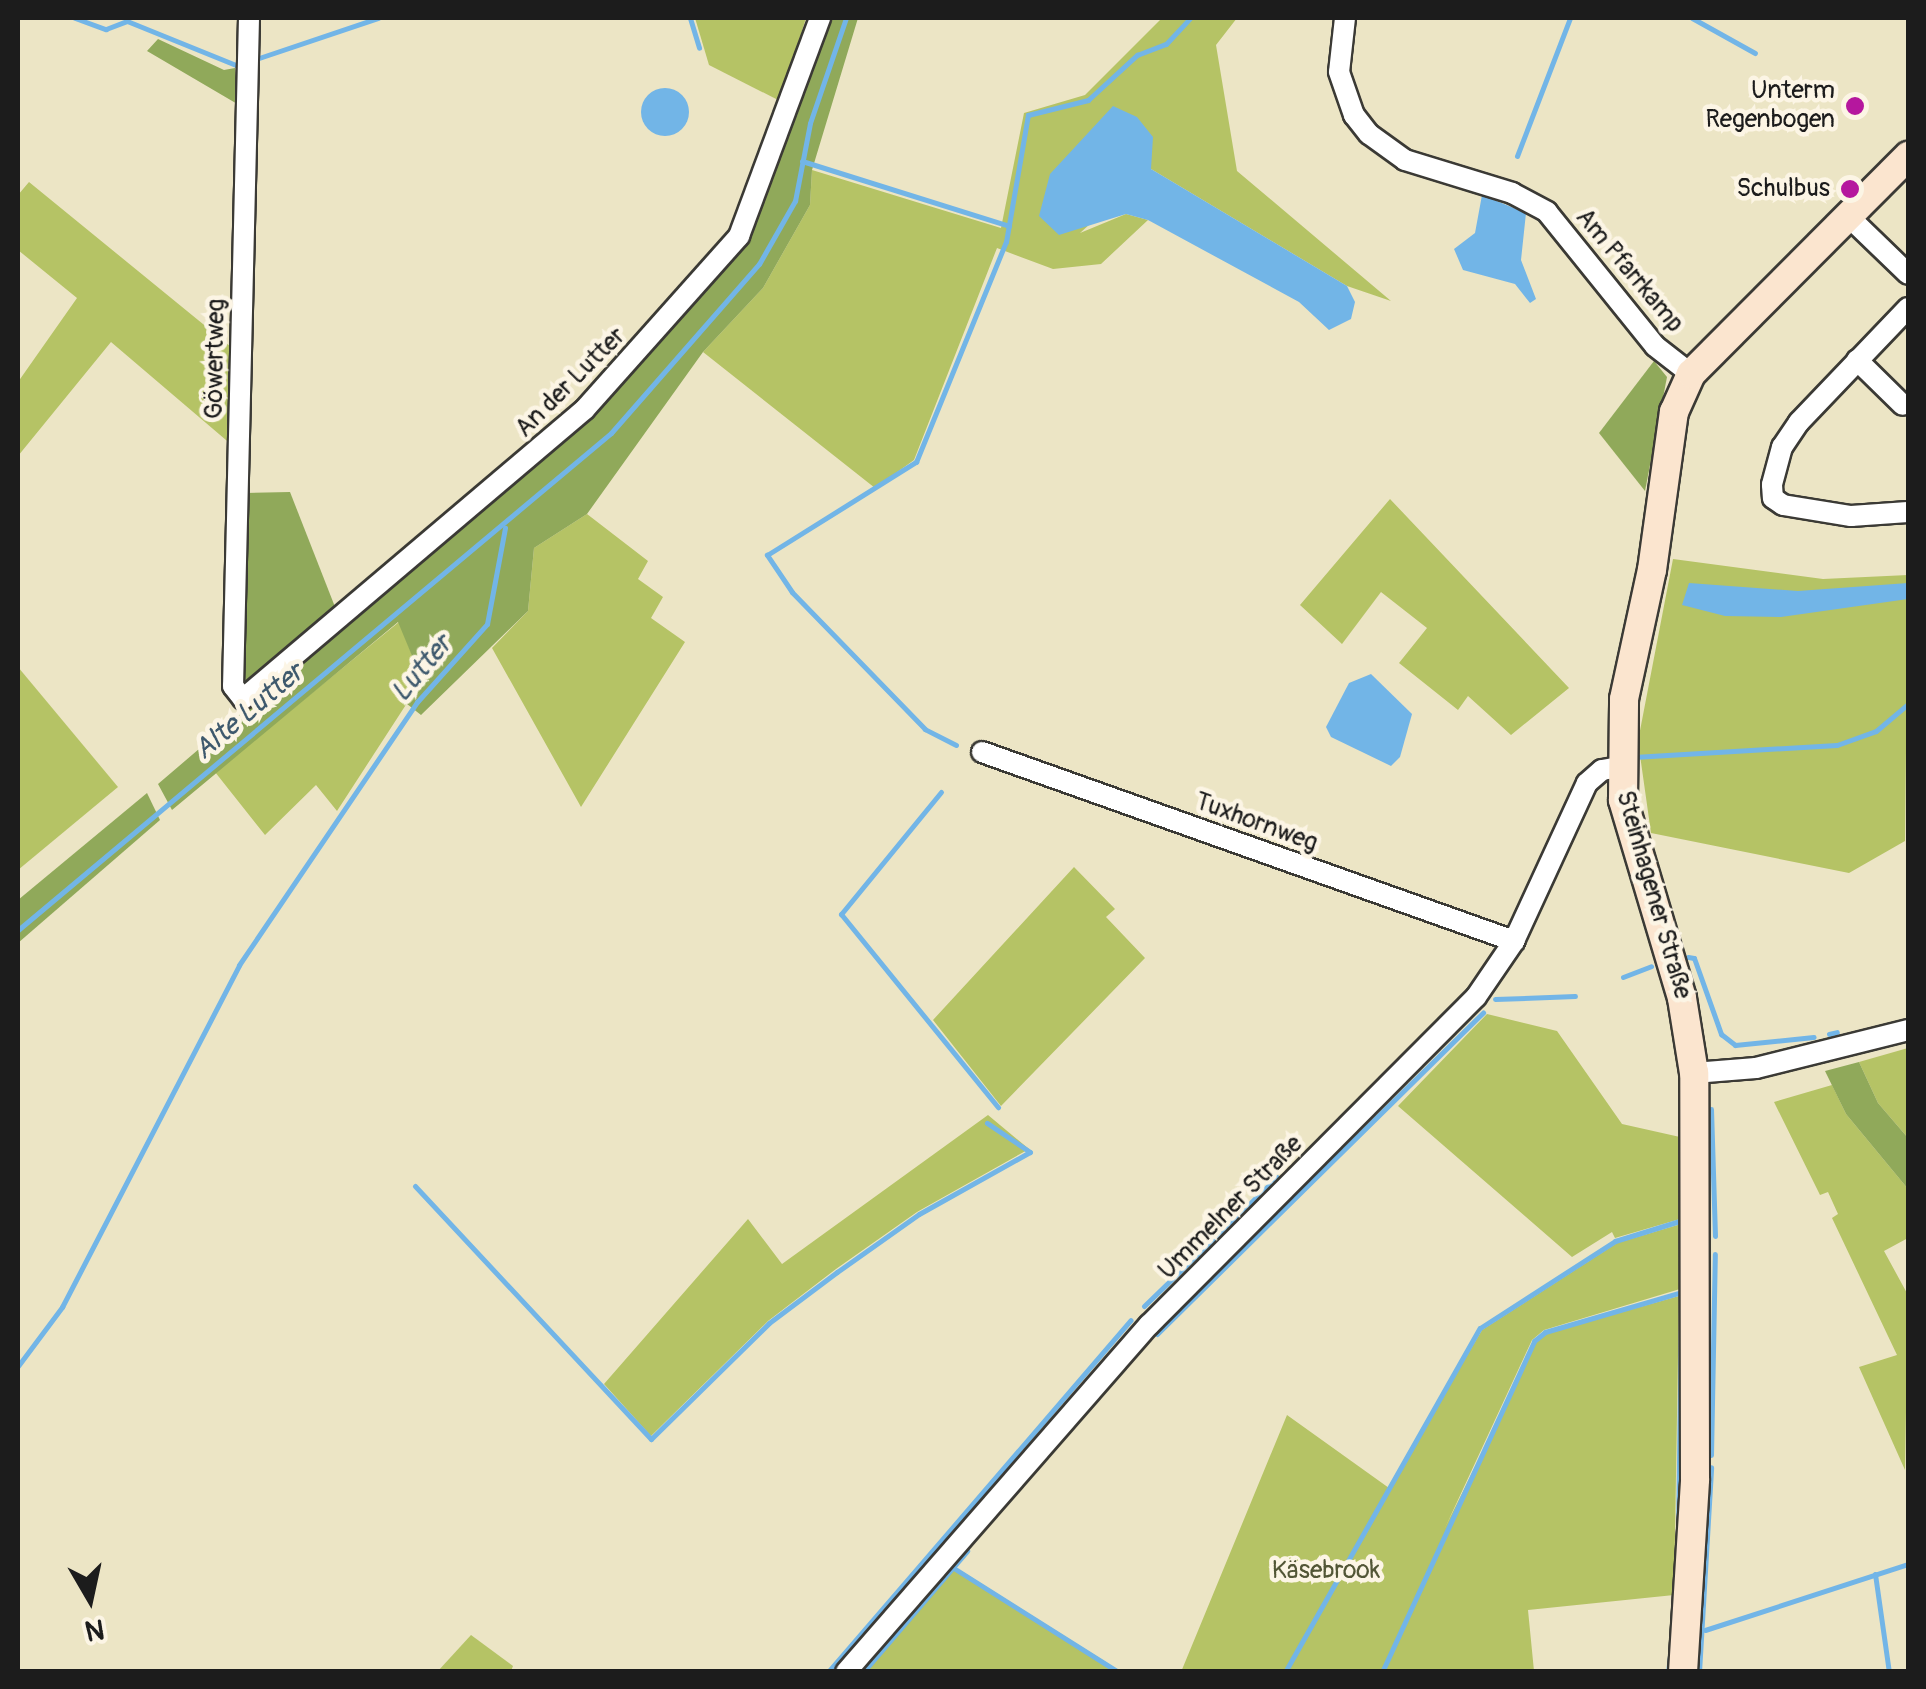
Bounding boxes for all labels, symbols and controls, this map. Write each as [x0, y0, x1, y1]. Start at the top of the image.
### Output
place label: Unterm Regenbogen [1705, 77, 1835, 136]
marker: Unterm Regenbogen [1844, 95, 1866, 117]
place label: Schulbus [1736, 174, 1830, 204]
marker: Schulbus [1839, 178, 1861, 200]
street label: Am Pfarrkamp [1569, 203, 1689, 339]
street label: Göwertweg [200, 299, 232, 419]
street label: An der Lutter [510, 322, 632, 444]
water label: Lutter [385, 629, 459, 709]
water label: Alte Lutter [188, 657, 310, 767]
street label: Tuxhornweg [1191, 787, 1321, 859]
street label: Steinhagener Straße [1609, 788, 1697, 1002]
street label: Ummelner Straße [1153, 1130, 1309, 1286]
north arrow [40, 1549, 140, 1649]
park label: Käsebrook [1272, 1556, 1380, 1586]
text: N [83, 1610, 107, 1648]

